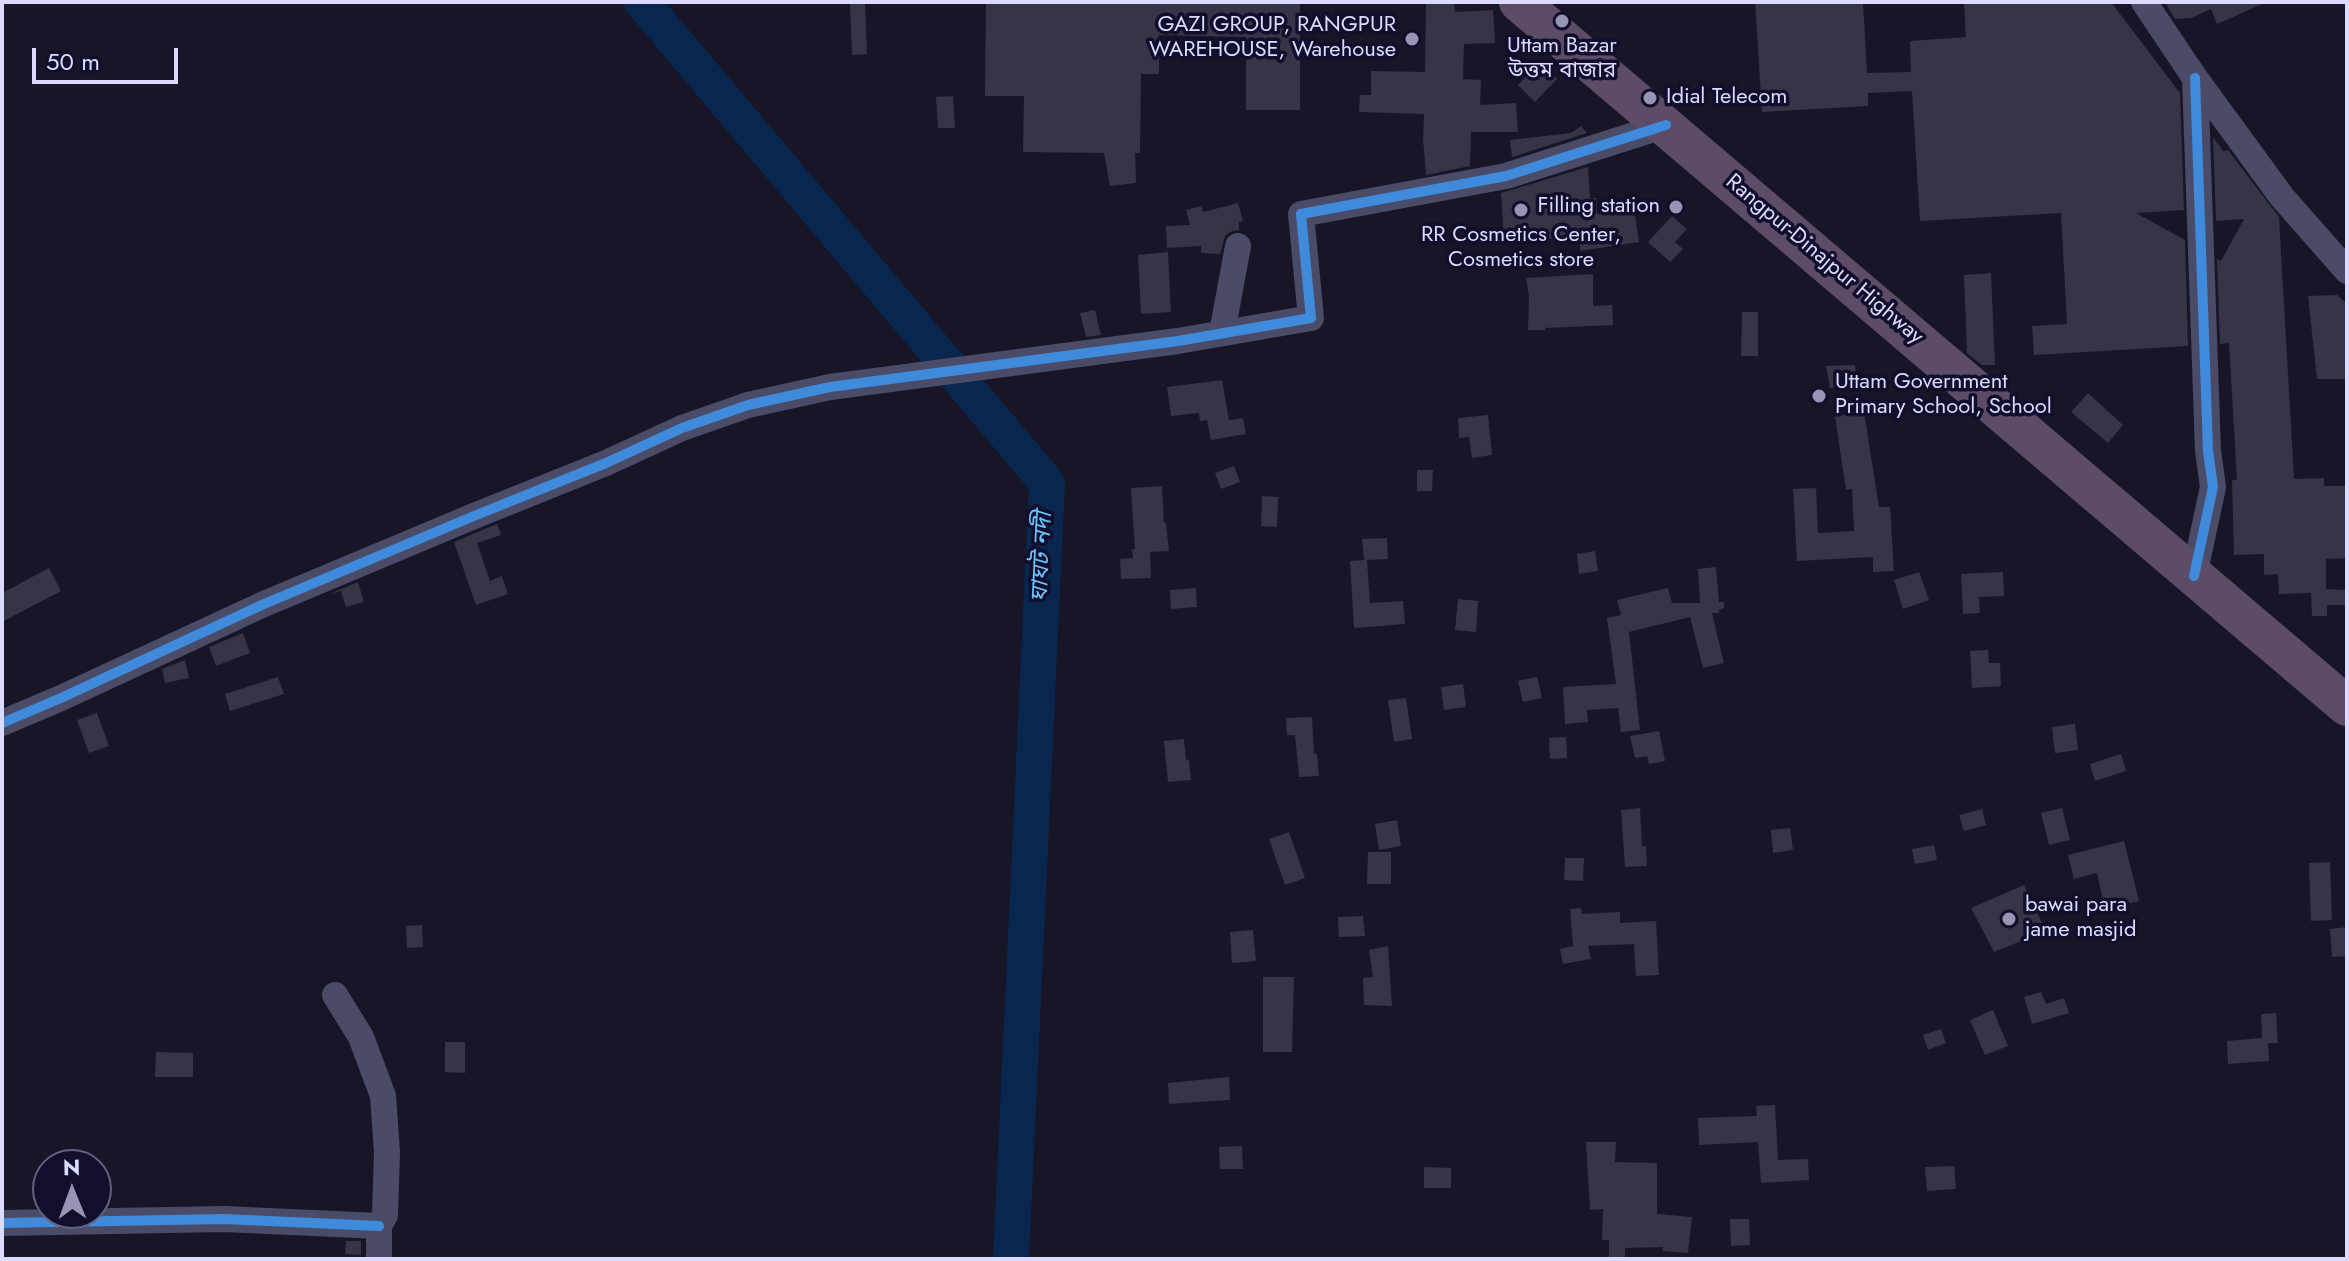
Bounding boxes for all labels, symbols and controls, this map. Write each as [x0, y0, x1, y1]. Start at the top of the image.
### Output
marker: Uttam Bazar উত্তম বাজার [1553, 12, 1571, 30]
place label: GAZI GROUP, RANGPUR WAREHOUSE, Warehouse [1149, 13, 1396, 64]
marker: GAZI GROUP, RANGPUR WAREHOUSE, Warehouse [1403, 30, 1421, 48]
scale bar [36, 32, 182, 82]
place label: Uttam Bazar উত্তম বাজার [1507, 34, 1617, 86]
text: 50 m [46, 44, 100, 79]
place label: Idial Telecom [1666, 85, 1787, 111]
marker: Idial Telecom [1641, 89, 1659, 107]
street label: Rangpur-Dinajpur Highway [1720, 169, 1928, 351]
place label: Filling station [1537, 194, 1660, 220]
marker: Filling station [1667, 198, 1685, 216]
marker: RR Cosmetics Center, Cosmetics store [1512, 201, 1530, 219]
place label: RR Cosmetics Center, Cosmetics store [1421, 223, 1621, 274]
place label: Uttam Government Primary School, School [1835, 370, 2052, 422]
marker: Uttam Government Primary School, School [1810, 387, 1828, 405]
water label: ঘাঘট নদী [1026, 511, 1060, 603]
place label: bawai para jame masjid [2025, 893, 2137, 944]
marker: bawai para jame masjid [2000, 910, 2018, 928]
north arrow [32, 1149, 112, 1229]
text: N [63, 1151, 81, 1183]

